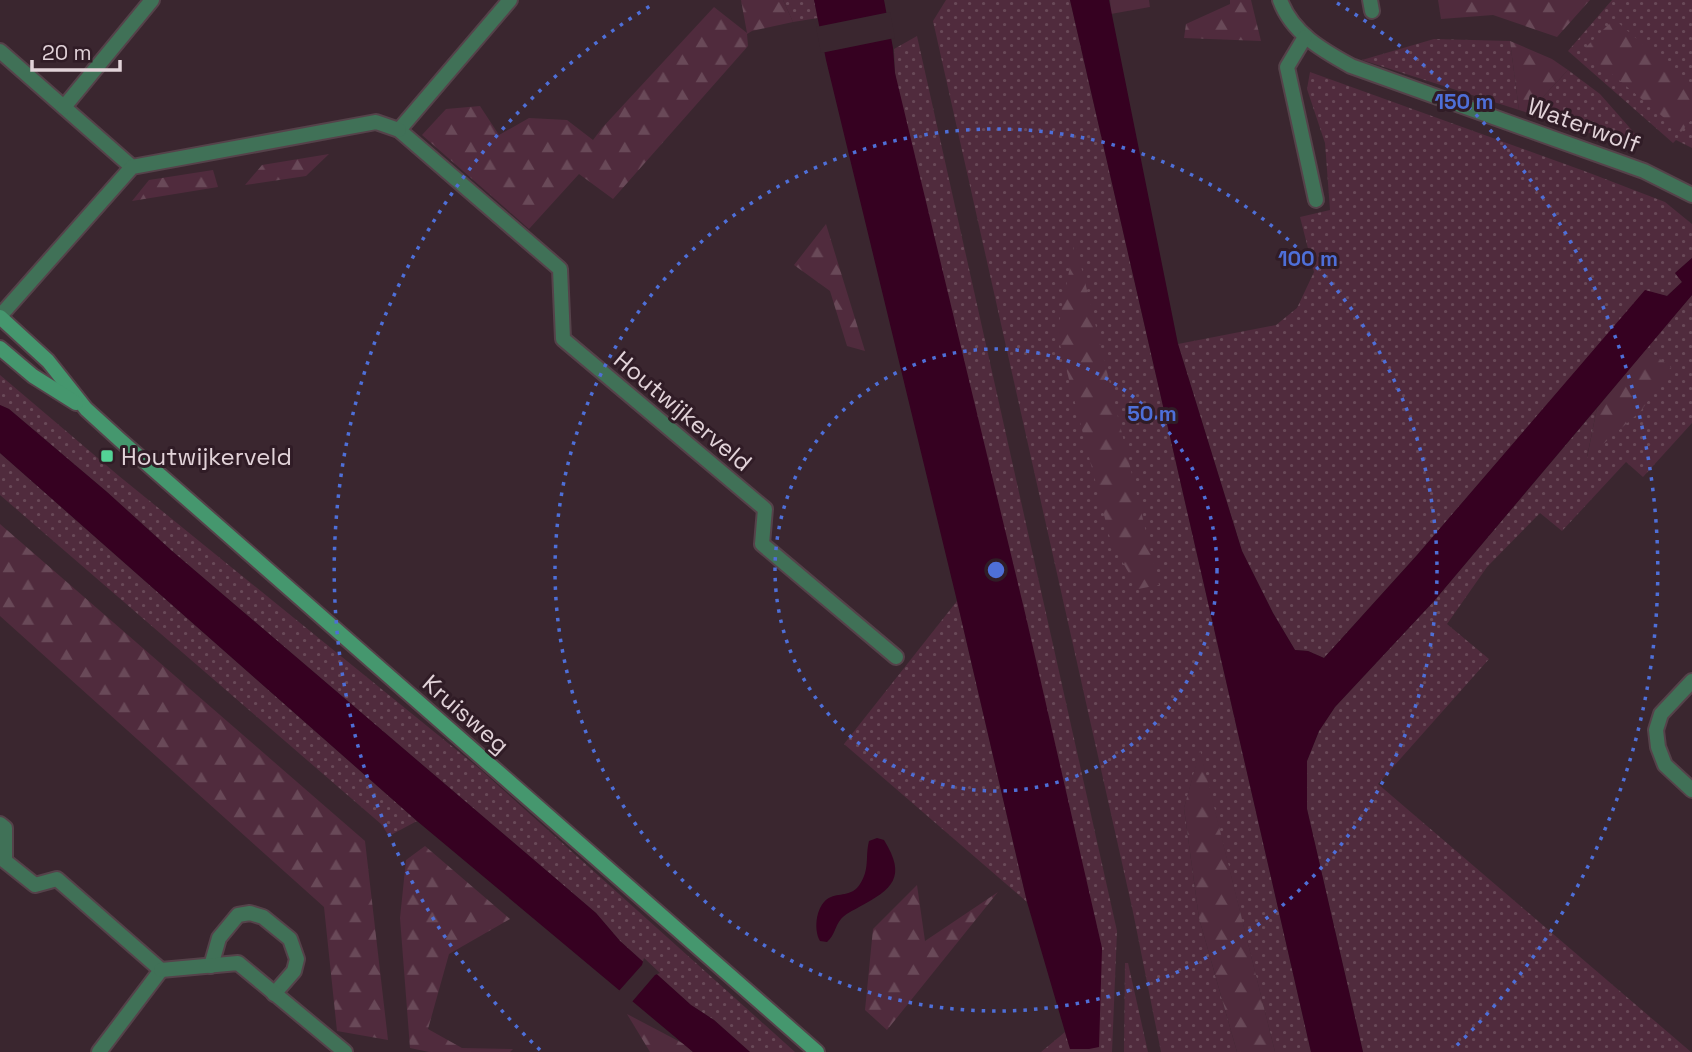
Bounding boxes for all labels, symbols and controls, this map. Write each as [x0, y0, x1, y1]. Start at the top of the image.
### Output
scale bar [32, 28, 119, 72]
text: 20 m [42, 39, 92, 66]
text: 150 m [1435, 88, 1493, 115]
street label: Waterwolf [1523, 90, 1645, 160]
text: 100 m [1278, 245, 1338, 272]
street label: Houtwijkerveld [608, 344, 758, 478]
text: 50 m [1127, 400, 1177, 427]
place label: Houtwijkerveld [121, 441, 292, 472]
marker: Houtwijkerveld [99, 448, 115, 464]
centre of rings [984, 558, 1008, 582]
street label: Kruisweg [416, 668, 516, 760]

